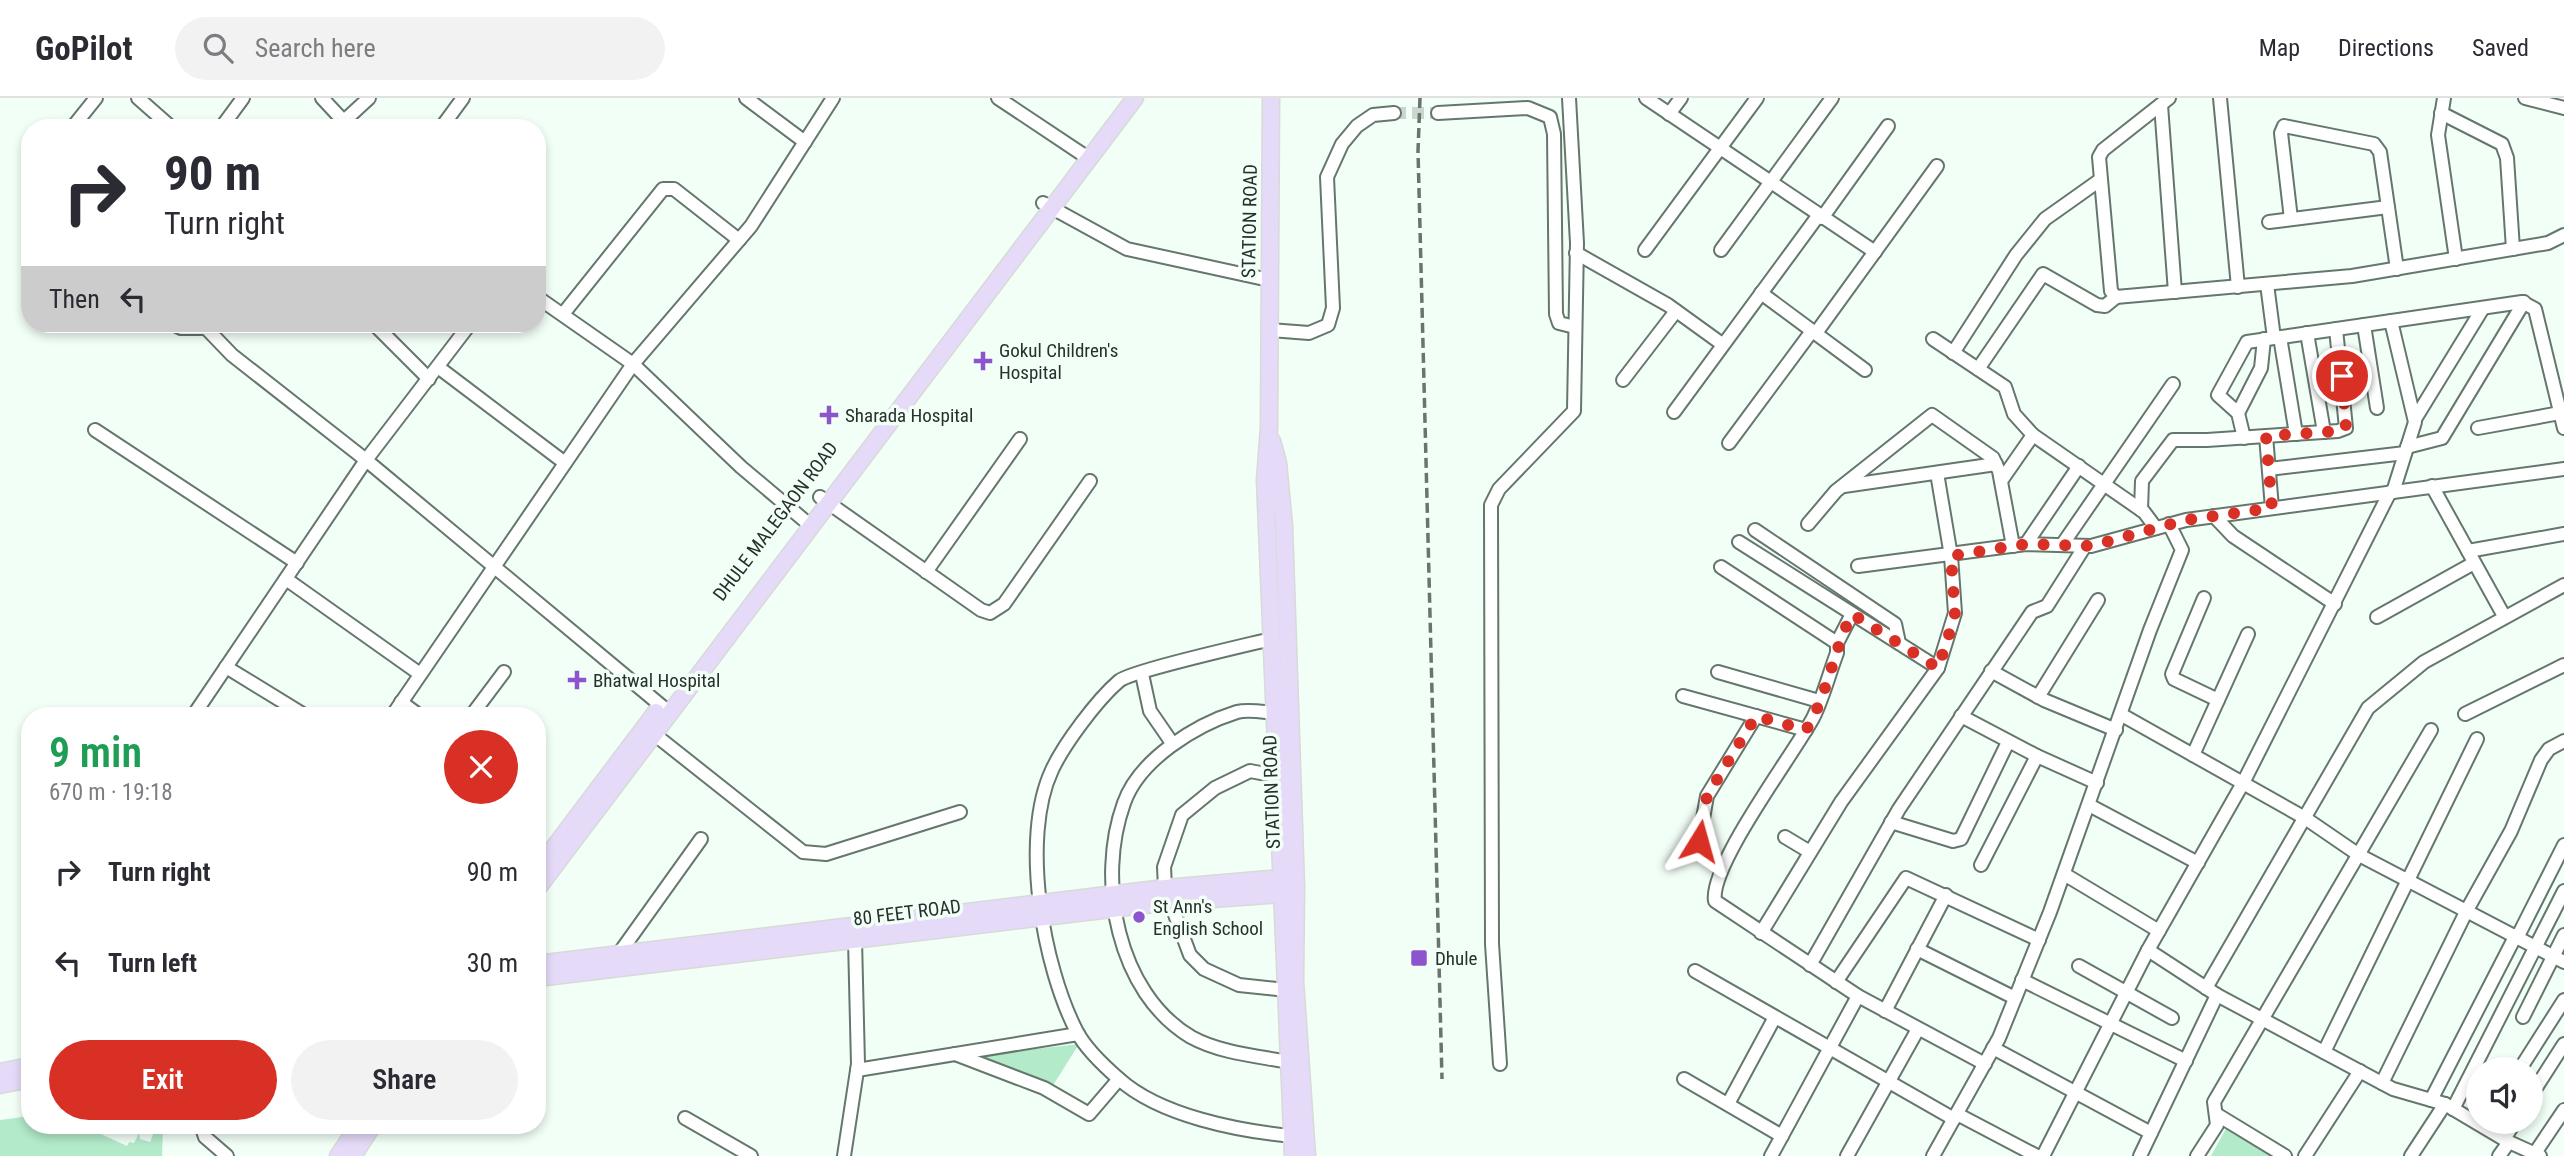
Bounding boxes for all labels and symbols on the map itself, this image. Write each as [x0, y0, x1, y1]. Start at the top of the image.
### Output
street label: STATION ROAD [1237, 164, 1262, 278]
place label: Gokul Children's Hospital [999, 339, 1118, 384]
pin [2312, 346, 2372, 406]
marker: Gokul Children's Hospital [973, 351, 993, 371]
place label: Sharada Hospital [845, 404, 973, 427]
marker: Sharada Hospital [819, 405, 839, 425]
street label: DHULE MALEGAON ROAD [708, 437, 843, 605]
place label: Bhatwal Hospital [593, 669, 720, 692]
marker: Bhatwal Hospital [567, 670, 587, 690]
street label: STATION ROAD [1258, 735, 1285, 849]
position arrow [1662, 804, 1736, 878]
street label: 80 FEET ROAD [852, 894, 962, 931]
place label: St Ann's English School [1153, 895, 1263, 940]
marker: St Ann's English School [1131, 909, 1147, 925]
place label: Dhule [1435, 947, 1478, 970]
marker: Dhule [1409, 948, 1429, 968]

